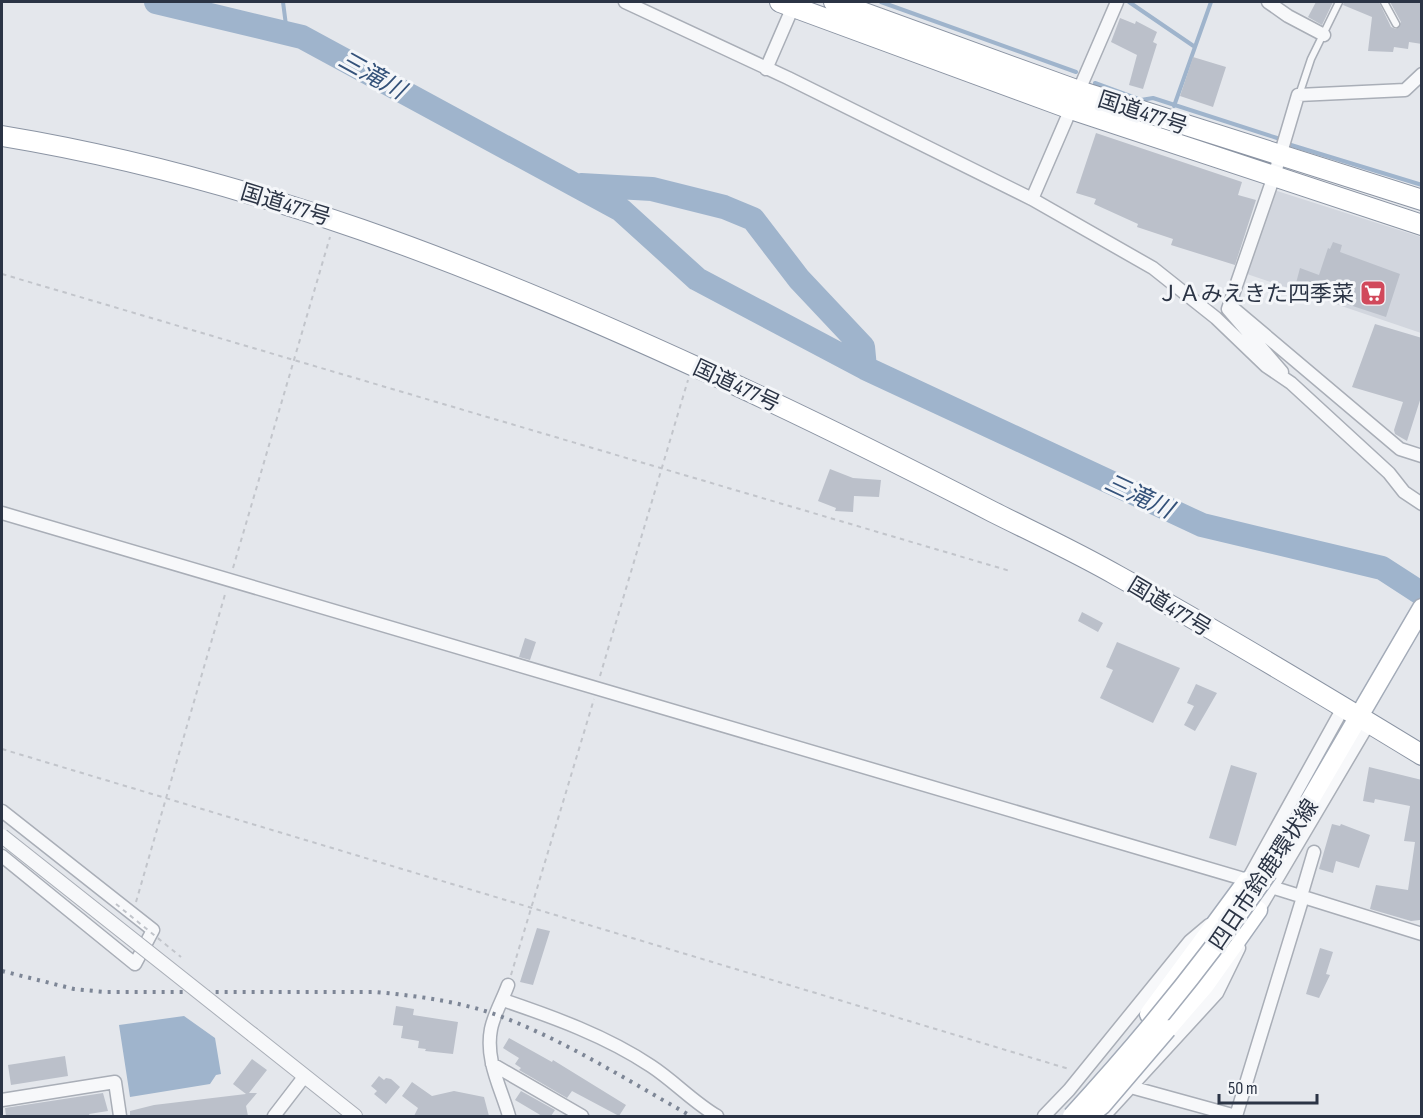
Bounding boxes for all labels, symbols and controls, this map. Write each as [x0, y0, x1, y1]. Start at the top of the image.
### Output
water label: 三滝川 [333, 45, 413, 107]
street label: 国道477号 [1094, 86, 1191, 141]
street label: 国道477号 [237, 179, 334, 232]
supermarket icon: ＪＡみえきた四季菜 [1358, 278, 1388, 308]
place label: ＪＡみえきた四季菜 [1157, 281, 1354, 308]
street label: 国道477号 [689, 355, 784, 418]
water label: 三滝川 [1100, 468, 1180, 526]
street label: 国道477号 [1123, 572, 1216, 643]
street label: 四日市鈴鹿環状線 [1204, 794, 1325, 955]
scale bar [1219, 1067, 1316, 1105]
text: 50 m [1228, 1078, 1258, 1099]

